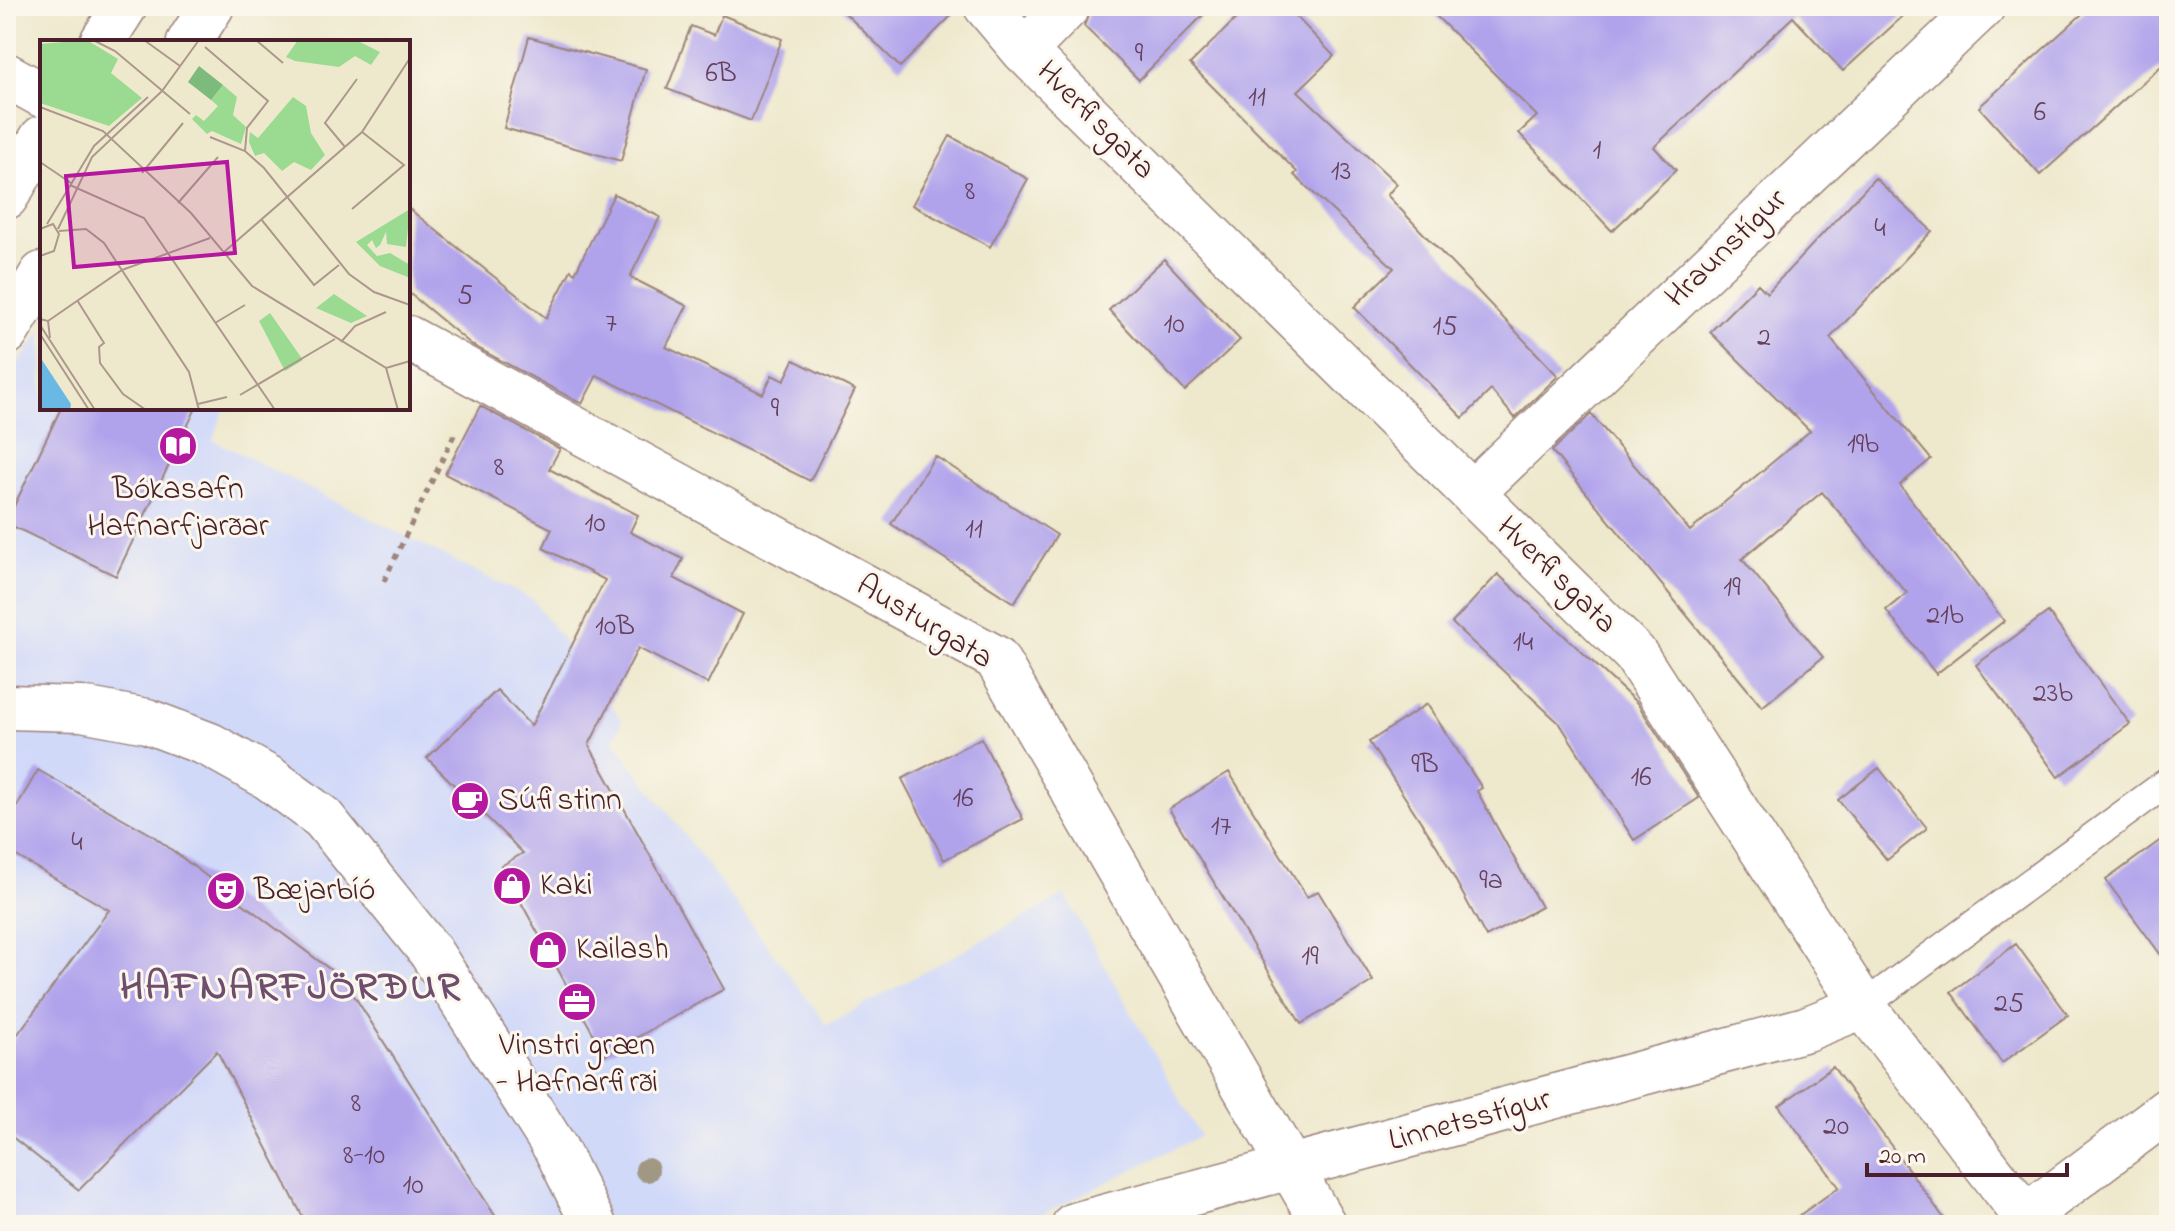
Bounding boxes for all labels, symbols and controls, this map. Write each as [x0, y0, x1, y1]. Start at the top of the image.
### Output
house number: 9 [1135, 34, 1144, 75]
inset map [40, 40, 410, 410]
street label: Hverfisgata [1024, 50, 1166, 192]
house number: 6B [705, 54, 737, 95]
house number: 11 [1248, 78, 1266, 119]
house number: 6 [2034, 93, 2046, 134]
house number: 1 [1593, 131, 1602, 172]
house number: 13 [1331, 152, 1351, 193]
house number: 8 [965, 172, 975, 213]
street label: Hraunstígur [1655, 178, 1799, 320]
house number: 4 [1874, 209, 1886, 250]
house number: 5 [457, 276, 473, 317]
house number: 7 [605, 304, 617, 345]
house number: 10 [1163, 305, 1185, 346]
house number: 15 [1433, 307, 1457, 348]
house number: 2 [1757, 318, 1771, 359]
house number: 9 [771, 389, 780, 430]
library icon: Bókasafn Hafnarfjarðar [157, 425, 199, 467]
house number: 19b [1847, 425, 1879, 466]
house number: 8 [494, 448, 504, 489]
place label: Bókasafn Hafnarfjarðar [87, 467, 269, 551]
house number: 10 [584, 504, 606, 545]
street label: Hverfisgata [1485, 506, 1627, 646]
house number: 11 [965, 510, 983, 551]
street label: Austurgata [846, 564, 1002, 682]
house number: 19 [1723, 568, 1741, 609]
house number: 21b [1926, 596, 1964, 637]
house number: 10B [595, 607, 635, 648]
house number: 14 [1513, 623, 1534, 664]
house number: 23b [2033, 674, 2073, 715]
house number: 9B [1411, 745, 1439, 786]
house number: 16 [1630, 758, 1652, 799]
place label: Súfistinn [498, 778, 622, 825]
house number: 16 [952, 779, 974, 820]
cafe icon: Súfistinn [449, 780, 491, 822]
house number: 17 [1211, 807, 1232, 848]
house number: 4 [71, 823, 83, 864]
house number: 9a [1479, 861, 1503, 902]
place label: Kaki [540, 863, 593, 910]
shop icon: Kaki [491, 865, 533, 907]
place label: Bæjarbíó [253, 868, 375, 915]
theatre icon: Bæjarbíó [205, 870, 247, 912]
place label: Kailash [576, 927, 669, 974]
shop icon: Kailash [527, 929, 569, 971]
house number: 19 [1301, 937, 1319, 978]
district label: HAFNARFJÖRÐUR [120, 959, 462, 1018]
office icon: Vinstri græn - Hafnarfirði [556, 981, 598, 1023]
house number: 25 [1994, 984, 2024, 1025]
place label: Vinstri græn - Hafnarfirði [496, 1023, 658, 1107]
street label: Linnetsstígur [1384, 1077, 1556, 1165]
house number: 8 [351, 1084, 361, 1125]
house number: 20 [1823, 1107, 1849, 1148]
scale bar [1867, 1127, 2067, 1177]
house number: 8-10 [343, 1136, 385, 1177]
text: 20 m [1879, 1140, 1926, 1175]
house number: 10 [402, 1166, 424, 1207]

